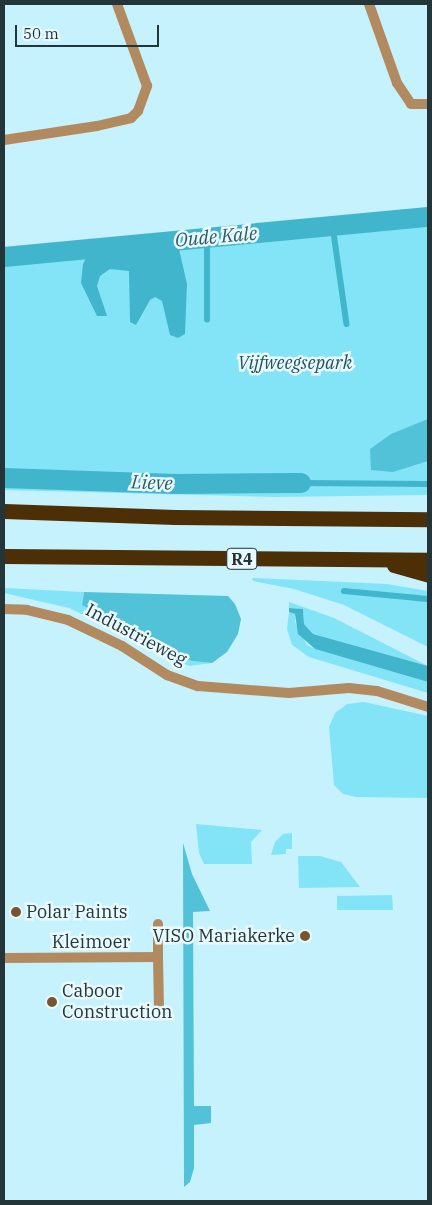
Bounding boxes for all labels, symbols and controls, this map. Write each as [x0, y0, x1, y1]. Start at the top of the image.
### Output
scale bar [18, 15, 161, 47]
text: 50 m [23, 24, 59, 43]
water label: Oude Kale [174, 222, 258, 252]
park label: Vijfweegsepark [238, 352, 352, 374]
water label: Lieve [131, 471, 173, 495]
road number: R4 [226, 546, 258, 572]
street label: Industrieweg [82, 599, 190, 671]
place label: Polar Paints [26, 901, 128, 923]
marker: Polar Paints [10, 906, 22, 918]
place label: VISO Mariakerke [152, 925, 295, 947]
marker: VISO Mariakerke [299, 930, 311, 942]
street label: Kleimoer [52, 931, 130, 953]
place label: Caboor Construction [62, 981, 173, 1024]
marker: Caboor Construction [46, 996, 58, 1008]

